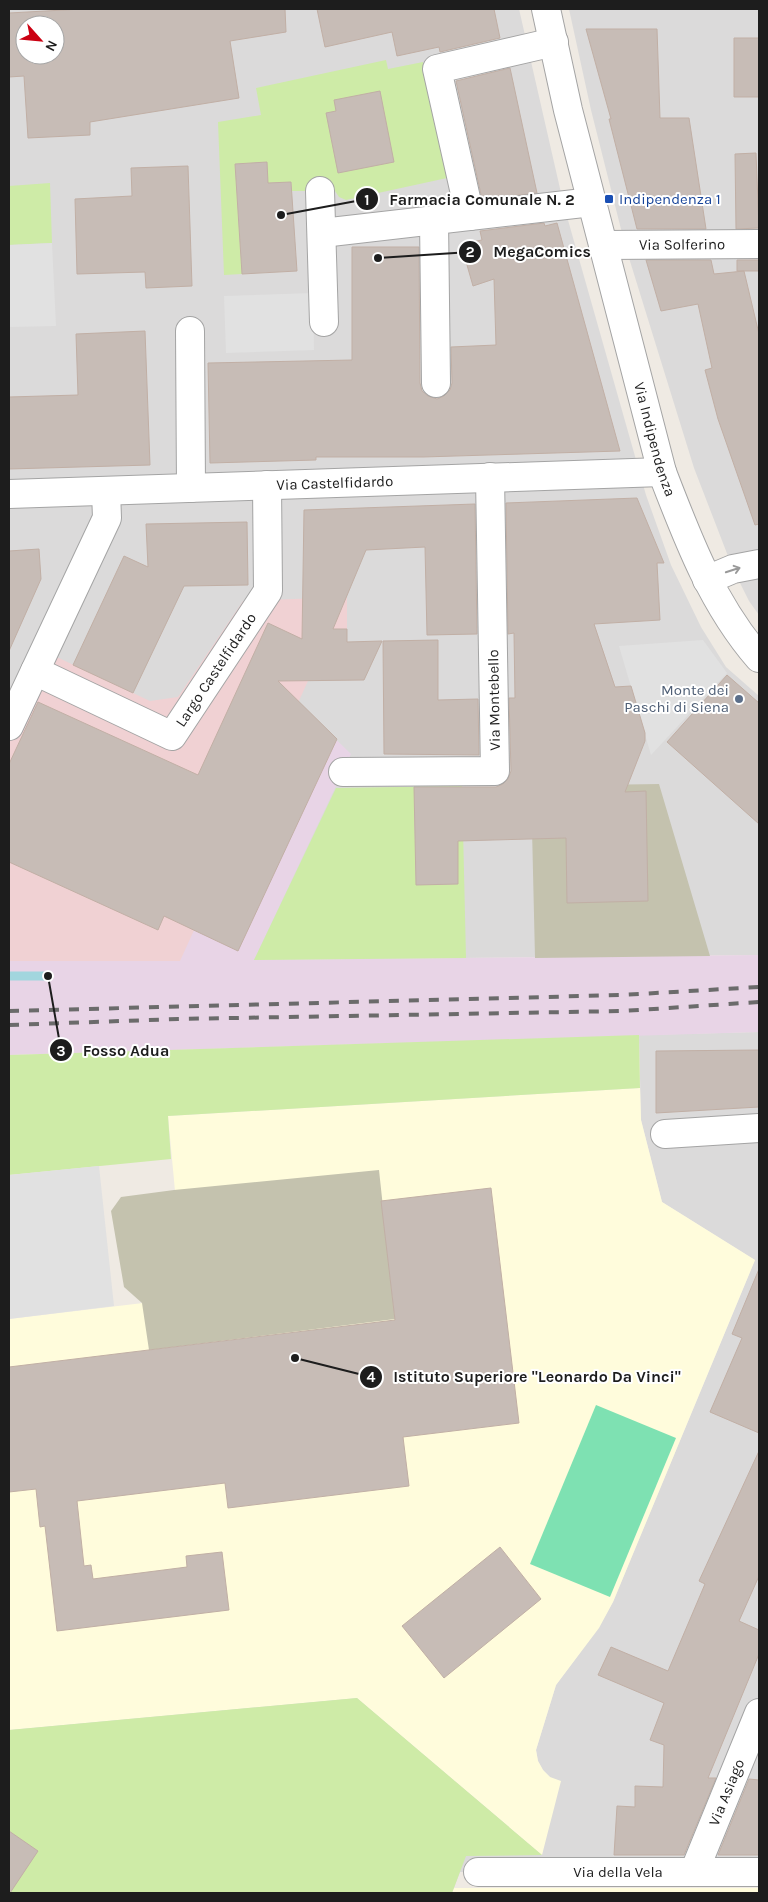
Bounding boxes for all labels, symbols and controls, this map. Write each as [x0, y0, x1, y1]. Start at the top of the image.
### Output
north arrow [15, 15, 65, 65]
text: N [41, 37, 61, 54]
callout: Farmacia Comunale N. 2 [354, 184, 585, 215]
text: Farmacia Comunale N. 2 [389, 190, 575, 209]
place label: Indipendenza 1 [619, 190, 721, 208]
text: 1 [364, 191, 370, 209]
marker: Indipendenza 1 [603, 193, 615, 205]
street label: Via Solferino [639, 235, 725, 254]
callout: MegaComics [458, 236, 600, 267]
text: MegaComics [493, 242, 591, 261]
text: 2 [465, 243, 475, 261]
street label: Via Indipendenza [630, 380, 680, 499]
street label: Via Castelfidardo [276, 472, 394, 494]
one-way arrow [724, 565, 740, 575]
street label: Largo Castelfidardo [172, 609, 260, 730]
street label: Via Montebello [484, 649, 504, 751]
place label: Monte dei Paschi di Siena [624, 681, 729, 716]
marker: Monte dei Paschi di Siena [733, 693, 745, 705]
callout: Fosso Adua [48, 1035, 180, 1066]
text: Fosso Adua [83, 1041, 169, 1060]
text: 3 [56, 1042, 66, 1060]
callout: Istituto Superiore "Leonardo Da Vinci" [358, 1361, 691, 1392]
text: Istituto Superiore "Leonardo Da Vinci" [393, 1367, 681, 1386]
text: 4 [367, 1368, 376, 1386]
street label: Via Asiago [705, 1756, 748, 1829]
street label: Via della Vela [573, 1863, 663, 1881]

